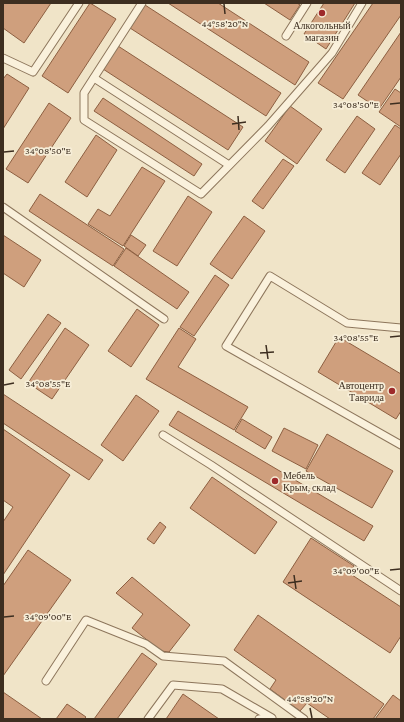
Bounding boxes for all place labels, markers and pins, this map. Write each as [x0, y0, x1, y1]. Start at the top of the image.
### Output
marker: Алкогольный магазин [317, 8, 327, 18]
place label: Алкогольный магазин [293, 20, 351, 43]
place label: Автоцентр Таврида [338, 380, 385, 403]
marker: Автоцентр Таврида [387, 386, 397, 396]
place label: Мебель Крым, склад [283, 470, 336, 493]
marker: Мебель Крым, склад [270, 476, 280, 486]

